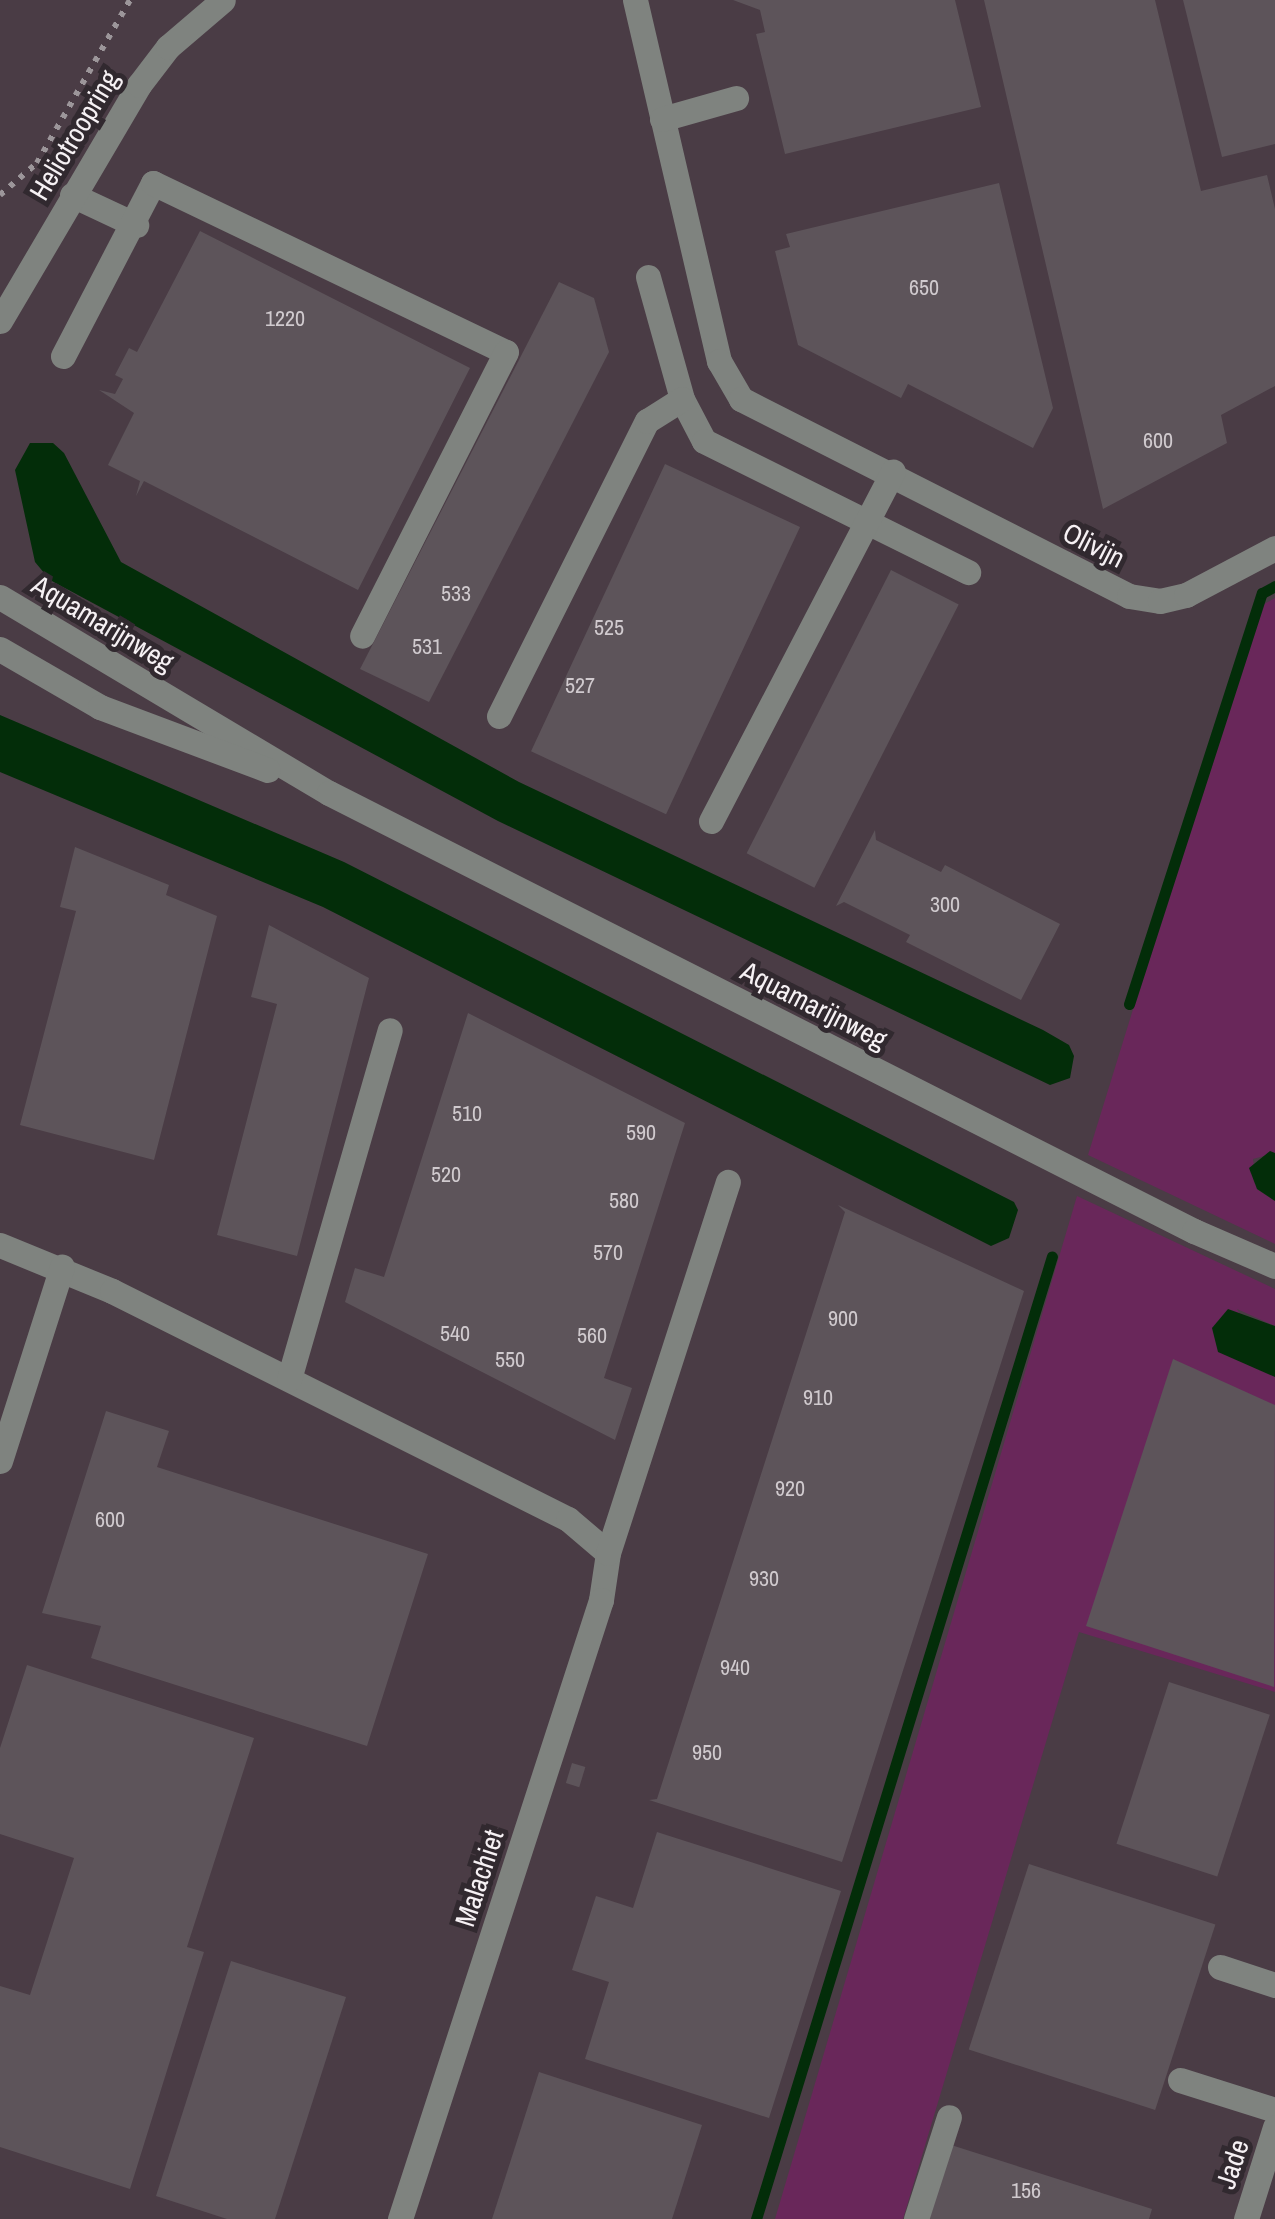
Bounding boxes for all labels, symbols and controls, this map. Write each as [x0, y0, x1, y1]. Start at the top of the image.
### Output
street label: Heliotroopring [22, 64, 126, 206]
house number: 650 [909, 275, 939, 301]
house number: 1220 [265, 306, 305, 332]
house number: 600 [1143, 428, 1173, 454]
street label: Olivijn [1057, 515, 1131, 575]
street label: Aquamarijnweg [26, 568, 180, 678]
house number: 533 [441, 581, 471, 607]
house number: 525 [594, 615, 624, 641]
house number: 531 [412, 634, 442, 660]
house number: 527 [565, 673, 595, 699]
house number: 300 [930, 892, 960, 918]
street label: Aquamarijnweg [735, 954, 893, 1056]
house number: 510 [452, 1101, 482, 1127]
house number: 590 [626, 1120, 656, 1146]
house number: 520 [431, 1162, 461, 1188]
house number: 580 [609, 1188, 639, 1214]
house number: 570 [593, 1240, 623, 1266]
house number: 900 [828, 1306, 858, 1332]
house number: 540 [440, 1321, 470, 1347]
house number: 560 [577, 1323, 607, 1349]
house number: 550 [495, 1347, 525, 1373]
house number: 910 [803, 1385, 833, 1411]
house number: 920 [775, 1476, 805, 1502]
house number: 600 [95, 1507, 125, 1533]
house number: 930 [749, 1566, 779, 1592]
house number: 940 [720, 1655, 750, 1681]
house number: 950 [692, 1740, 722, 1766]
street label: Malachiet [448, 1825, 510, 1931]
street label: Jade [1208, 2135, 1256, 2193]
house number: 156 [1011, 2178, 1041, 2204]

